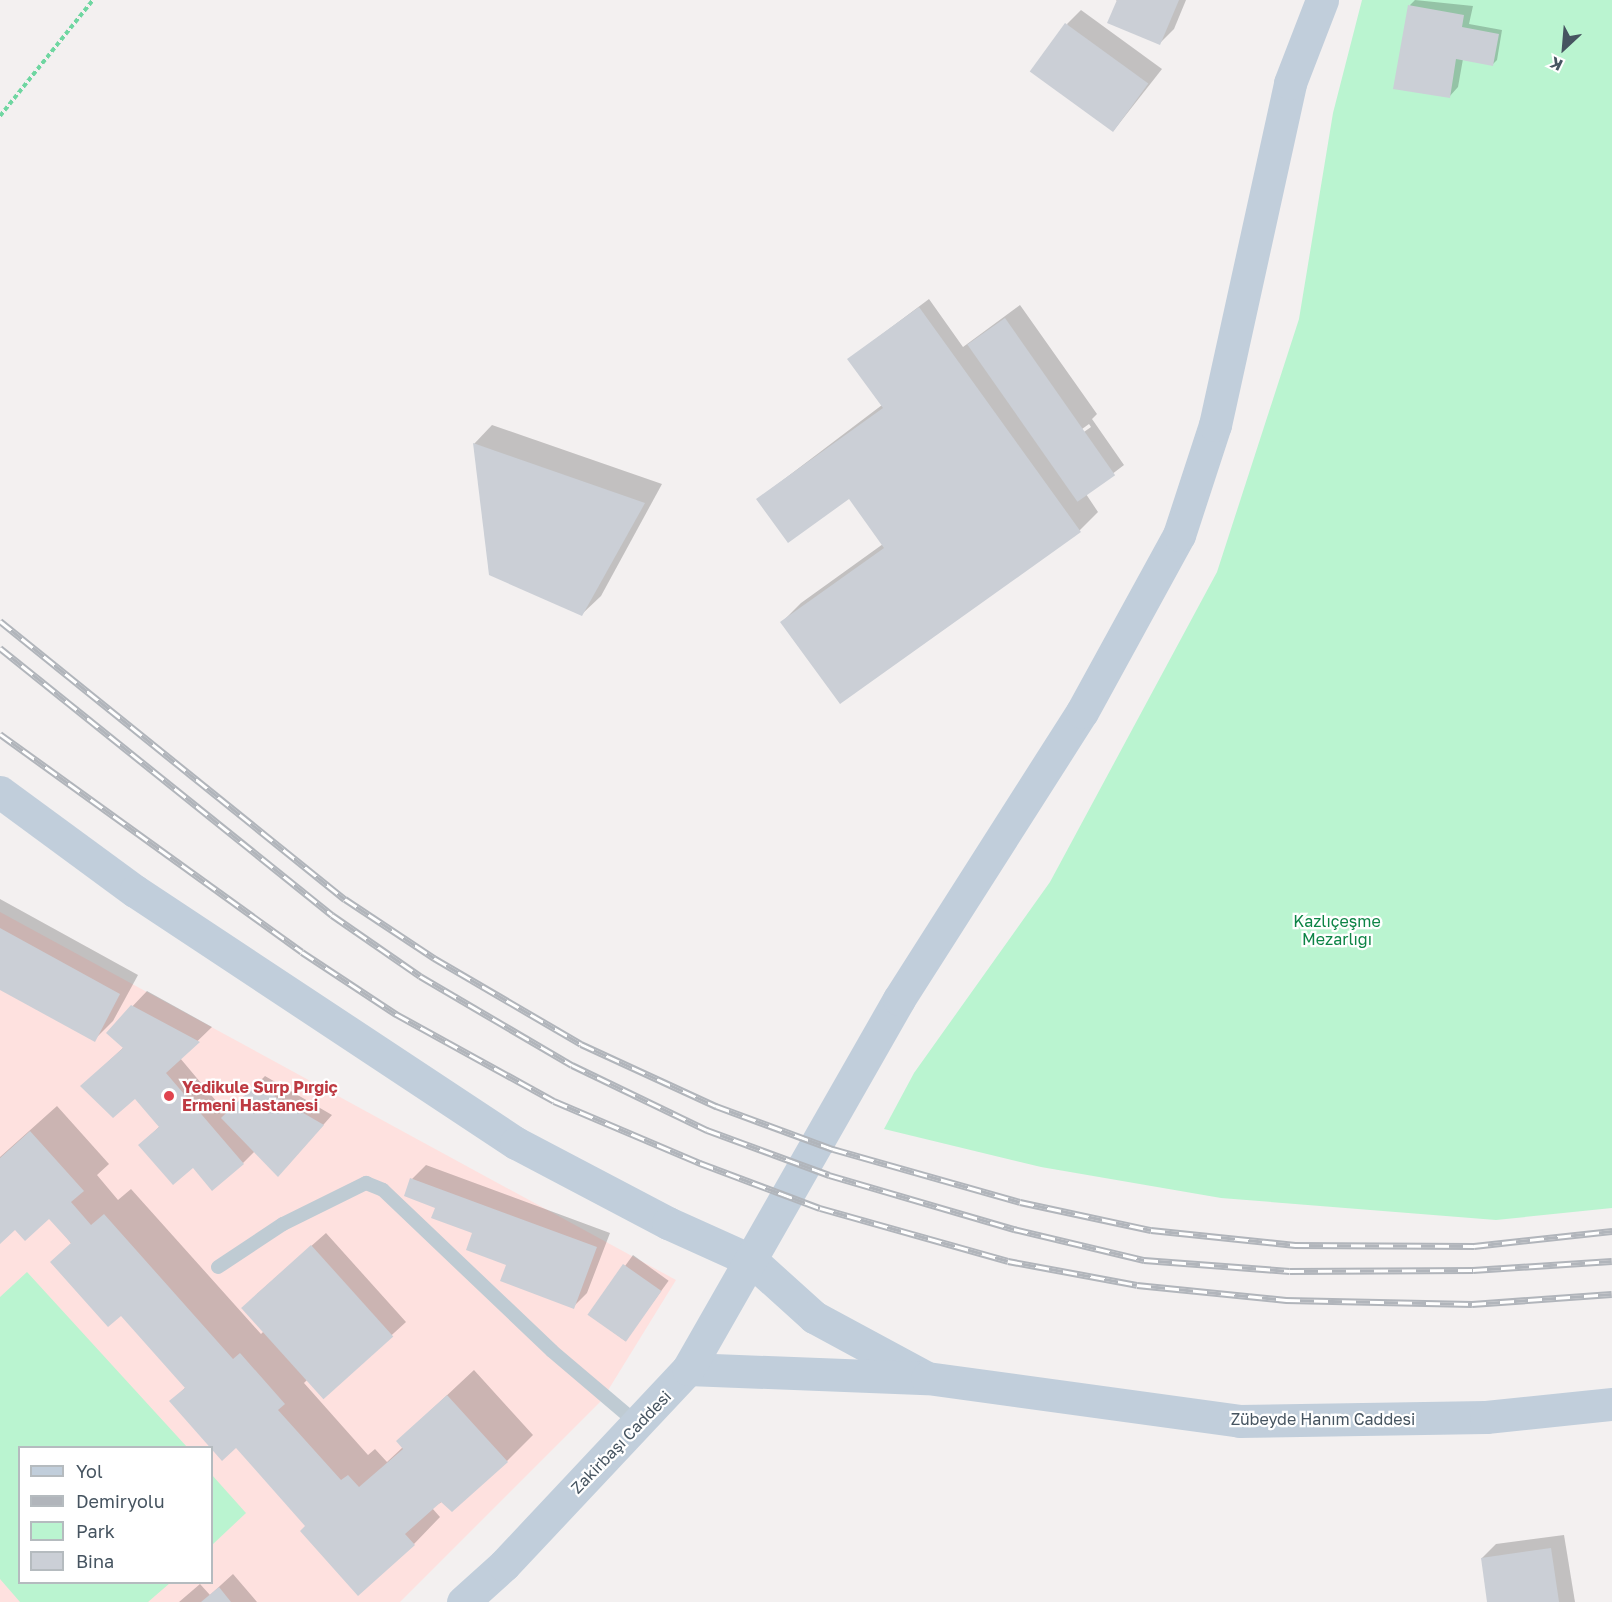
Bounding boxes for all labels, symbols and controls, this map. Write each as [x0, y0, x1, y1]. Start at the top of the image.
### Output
north arrow [1534, 18, 1594, 78]
text: K [1547, 53, 1566, 76]
park label: Kazlıçeşme Mezarlığı [1293, 911, 1381, 949]
place label: Yedikule Surp Pırgiç Ermeni Hastanesi [182, 1077, 338, 1115]
marker: Yedikule Surp Pırgiç Ermeni Hastanesi [160, 1087, 178, 1105]
street label: Zakirbaşı Caddesi [567, 1387, 675, 1497]
street label: Zübeyde Hanım Caddesi [1231, 1409, 1415, 1429]
legend [18, 1446, 213, 1584]
text: Yol [76, 1460, 103, 1482]
text: Demiryolu [76, 1490, 165, 1512]
text: Park [76, 1520, 115, 1542]
text: Bina [76, 1550, 114, 1572]

